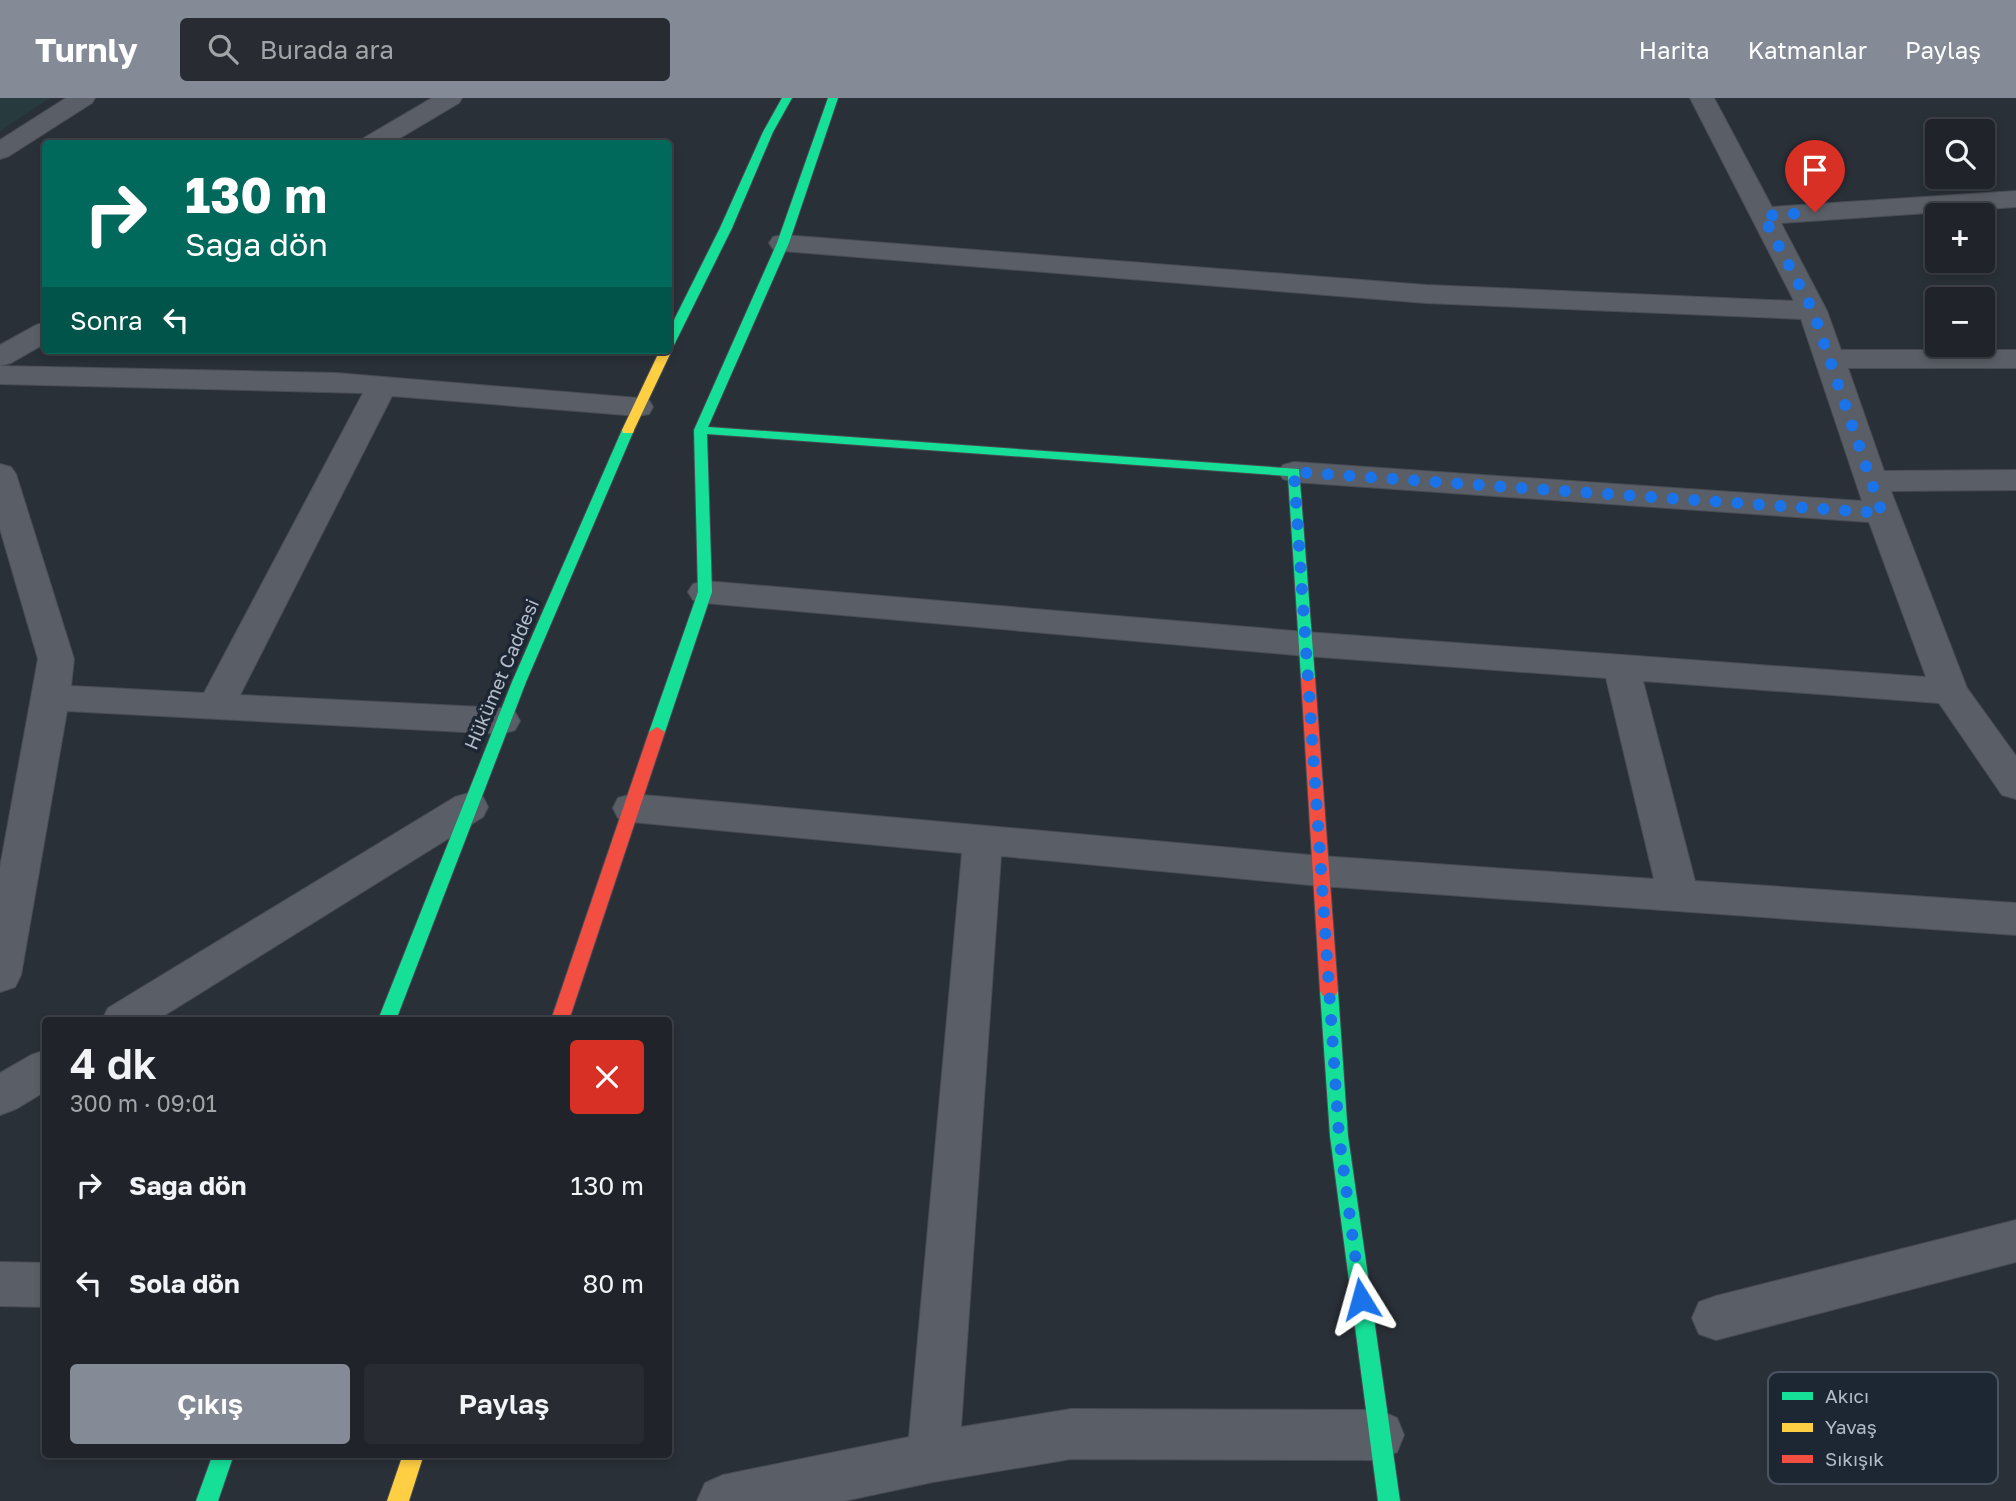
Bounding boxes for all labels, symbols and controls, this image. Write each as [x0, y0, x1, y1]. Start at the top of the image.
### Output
search box [180, 18, 670, 81]
text: Turnly [35, 30, 138, 69]
icon: search [204, 30, 242, 68]
text: Burada ara [260, 34, 394, 65]
text: Harita [1639, 35, 1710, 64]
text: Katmanlar [1748, 35, 1867, 64]
text: Paylaş [1905, 35, 1981, 64]
map controls [1925, 119, 1995, 357]
button: search [1925, 119, 1995, 189]
pin [1785, 140, 1845, 212]
icon: arrive [1796, 151, 1834, 189]
text: 130 m [185, 165, 327, 224]
icon: right [70, 168, 161, 259]
button: + [1925, 203, 1995, 273]
text: Sağa dön [185, 225, 328, 263]
button: − [1925, 287, 1995, 357]
icon: left [157, 301, 195, 339]
text: Sonra [70, 305, 143, 336]
street label: Hükümet Caddesi [459, 595, 543, 753]
text: 4 dk [70, 1038, 157, 1088]
button: close [570, 1040, 644, 1114]
text: 300 m · 09:01 [70, 1089, 217, 1117]
icon: right [70, 1166, 108, 1204]
text: Sağa dön [129, 1170, 246, 1201]
text: 130 m [571, 1170, 644, 1201]
position arrow [1324, 1262, 1398, 1336]
icon: left [70, 1264, 108, 1302]
text: Sola dön [129, 1268, 240, 1299]
text: 80 m [583, 1268, 644, 1299]
button: Çıkış [70, 1364, 350, 1444]
button: Paylaş [364, 1364, 644, 1444]
legend [1768, 1372, 1998, 1484]
text: Akıcı [1825, 1384, 1869, 1407]
text: Yavaş [1825, 1415, 1877, 1438]
text: Sıkışık [1825, 1447, 1884, 1470]

